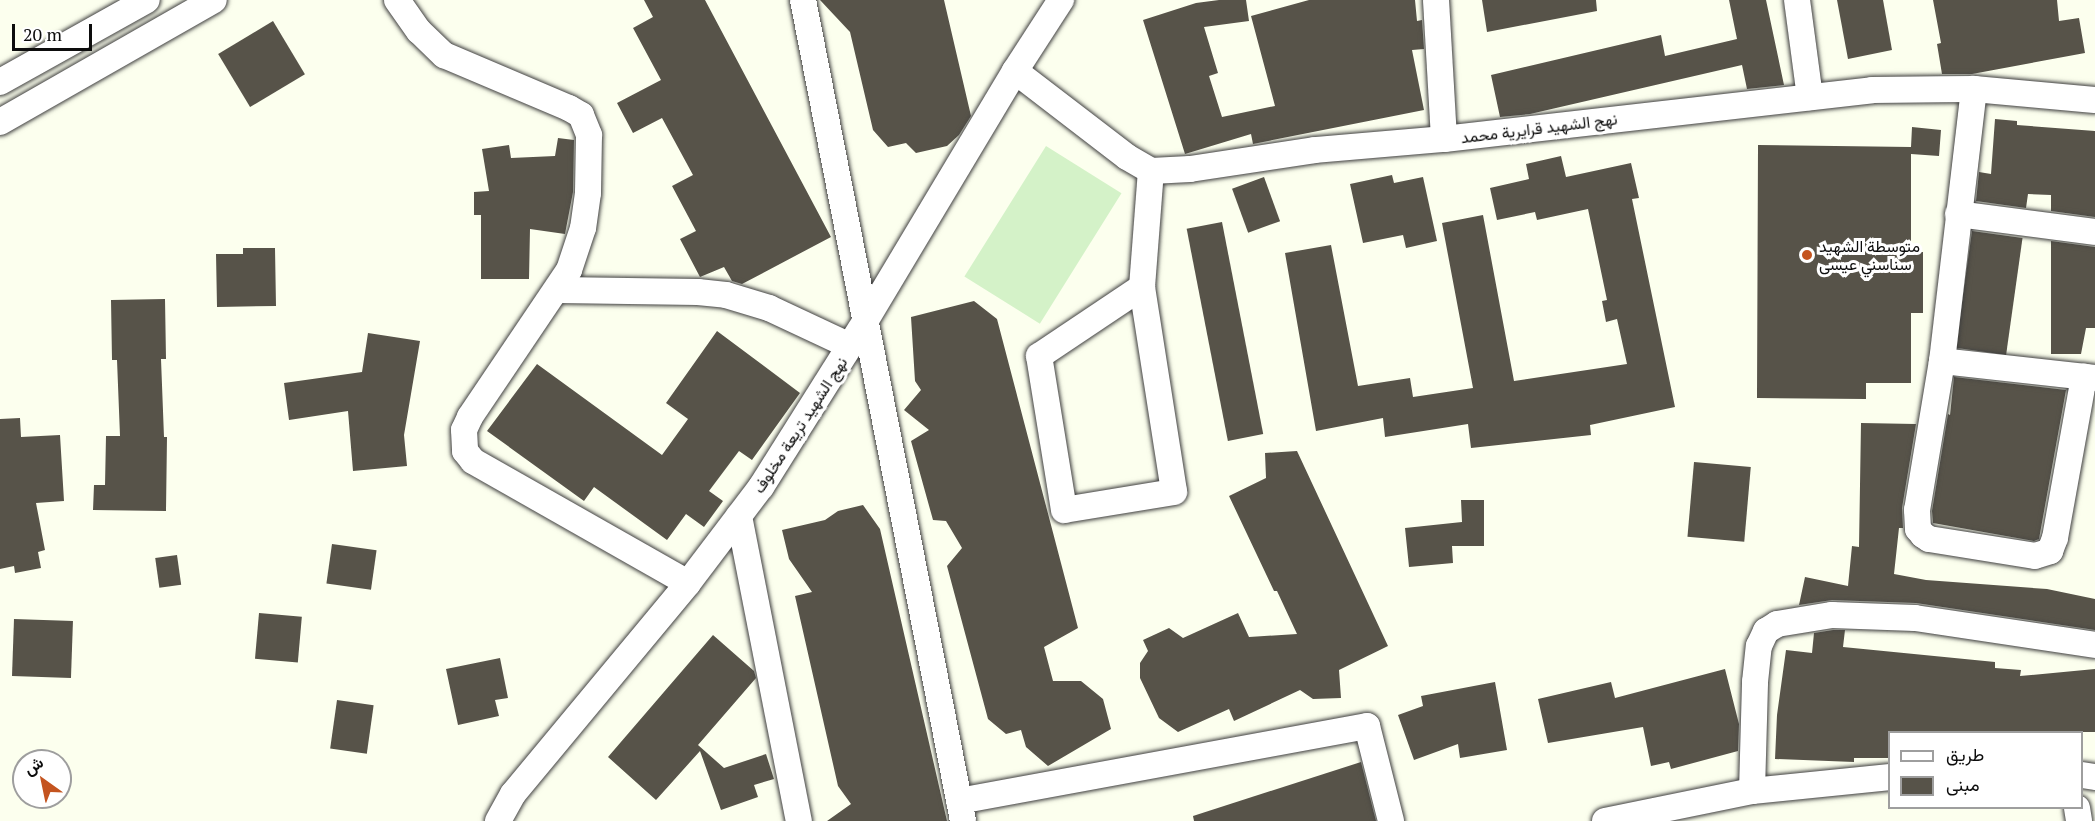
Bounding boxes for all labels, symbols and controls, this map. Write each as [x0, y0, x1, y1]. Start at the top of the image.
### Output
scale bar [15, 12, 94, 50]
text: 20 m [23, 22, 62, 46]
street label: نهج الشهيد قرايرية محمد [1460, 109, 1618, 147]
place label: متوسطة الشهيد سناسني عيسى [1819, 236, 1920, 274]
marker: متوسطة الشهيد سناسني عيسى [1800, 248, 1814, 262]
street label: نهج الشهيد تريعة مخلوف [749, 353, 851, 497]
legend [1888, 731, 2083, 809]
text: طريق [1946, 742, 1984, 766]
north arrow [12, 749, 72, 809]
text: ش [19, 751, 47, 780]
text: مبنى [1946, 772, 1980, 796]

